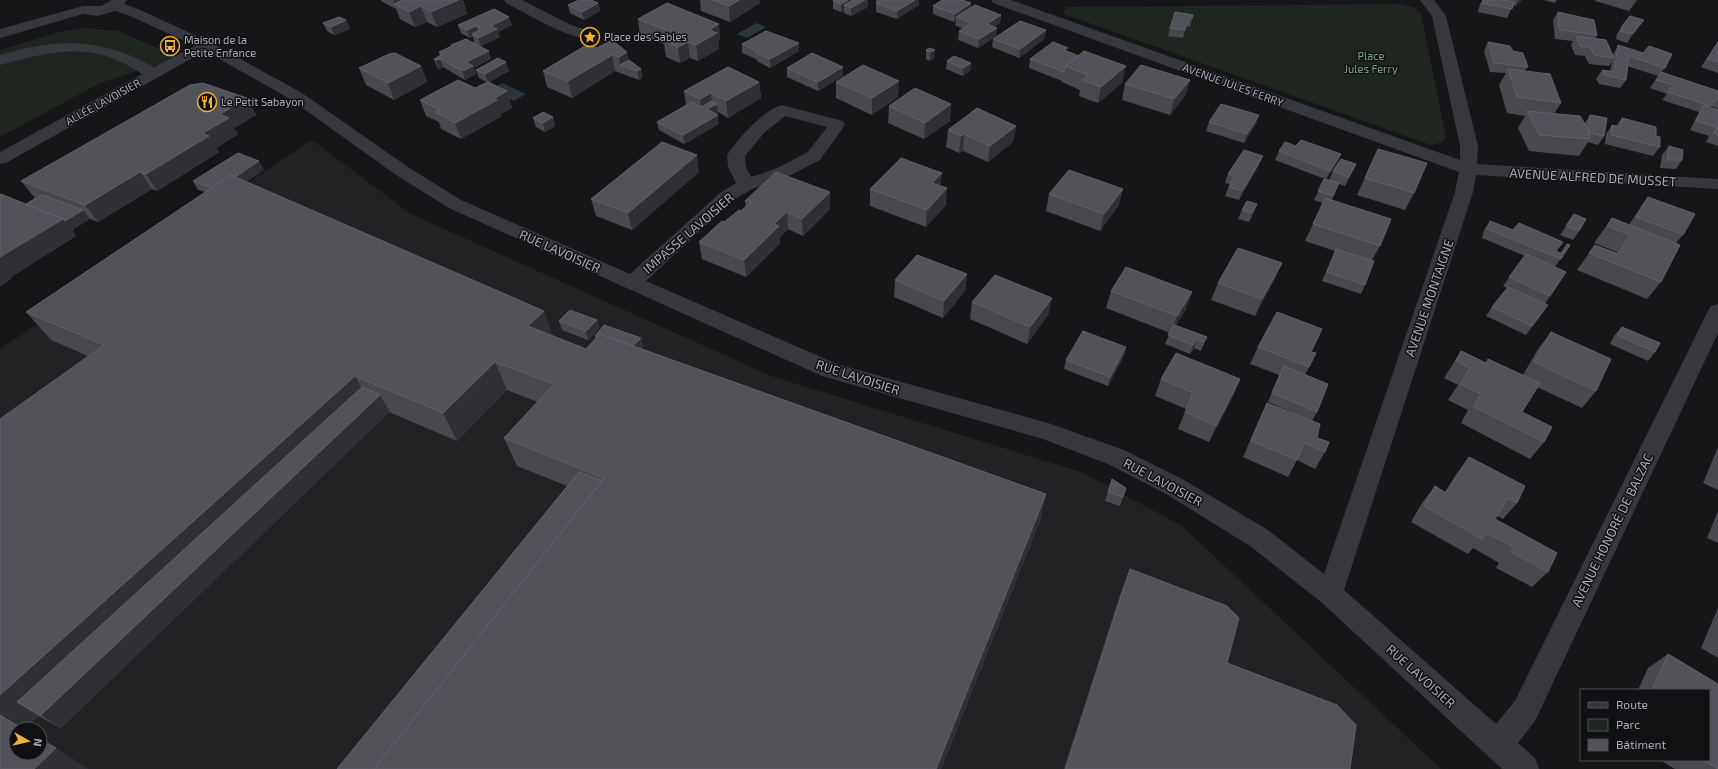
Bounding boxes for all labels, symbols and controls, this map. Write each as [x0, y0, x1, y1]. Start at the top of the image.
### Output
place icon: Place des Sables [579, 26, 601, 48]
place label: Place des Sables [604, 30, 687, 43]
place label: Maison de la Petite Enfance [184, 33, 256, 59]
bus stop icon: Maison de la Petite Enfance [159, 35, 181, 57]
park label: Place Jules Ferry [1344, 49, 1398, 75]
street label: AVENUE JULES FERRY [1181, 60, 1286, 109]
street label: ALLÉE LAVOISIER [63, 75, 143, 128]
restaurant icon: Le Petit Sabayon [196, 91, 218, 113]
place label: Le Petit Sabayon [221, 95, 304, 108]
street label: AVENUE ALFRED DE MUSSET [1509, 165, 1677, 189]
street label: IMPASSE LAVOISIER [639, 189, 737, 277]
street label: RUE LAVOISIER [517, 226, 603, 276]
street label: AVENUE MONTAIGNE [1401, 237, 1457, 359]
street label: RUE LAVOISIER [814, 356, 902, 398]
street label: AVENUE HONORÉ DE BALZAC [1567, 450, 1656, 609]
street label: RUE LAVOISIER [1121, 454, 1205, 510]
street label: RUE LAVOISIER [1383, 641, 1459, 711]
legend [1580, 689, 1710, 761]
text: Route [1616, 697, 1648, 711]
text: Parc [1616, 717, 1640, 731]
north arrow [8, 721, 48, 761]
text: Bâtiment [1616, 737, 1667, 751]
text: N [31, 738, 45, 747]

